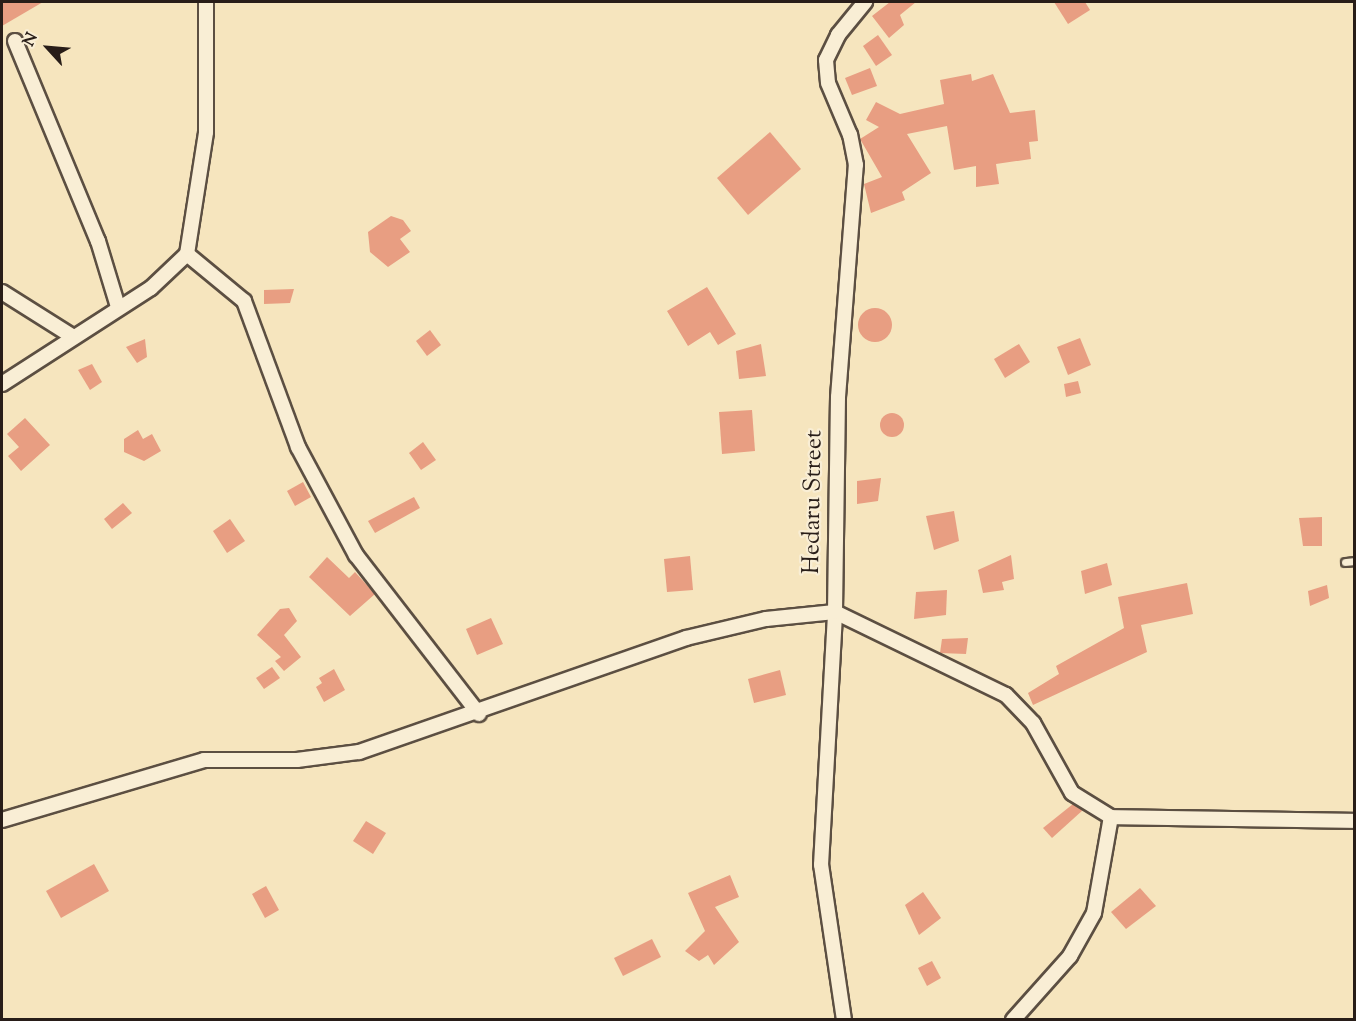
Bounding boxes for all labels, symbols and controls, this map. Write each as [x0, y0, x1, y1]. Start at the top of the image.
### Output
north arrow [18, 18, 78, 78]
text: N [18, 29, 45, 51]
street label: Hedaru Street [798, 430, 830, 574]

